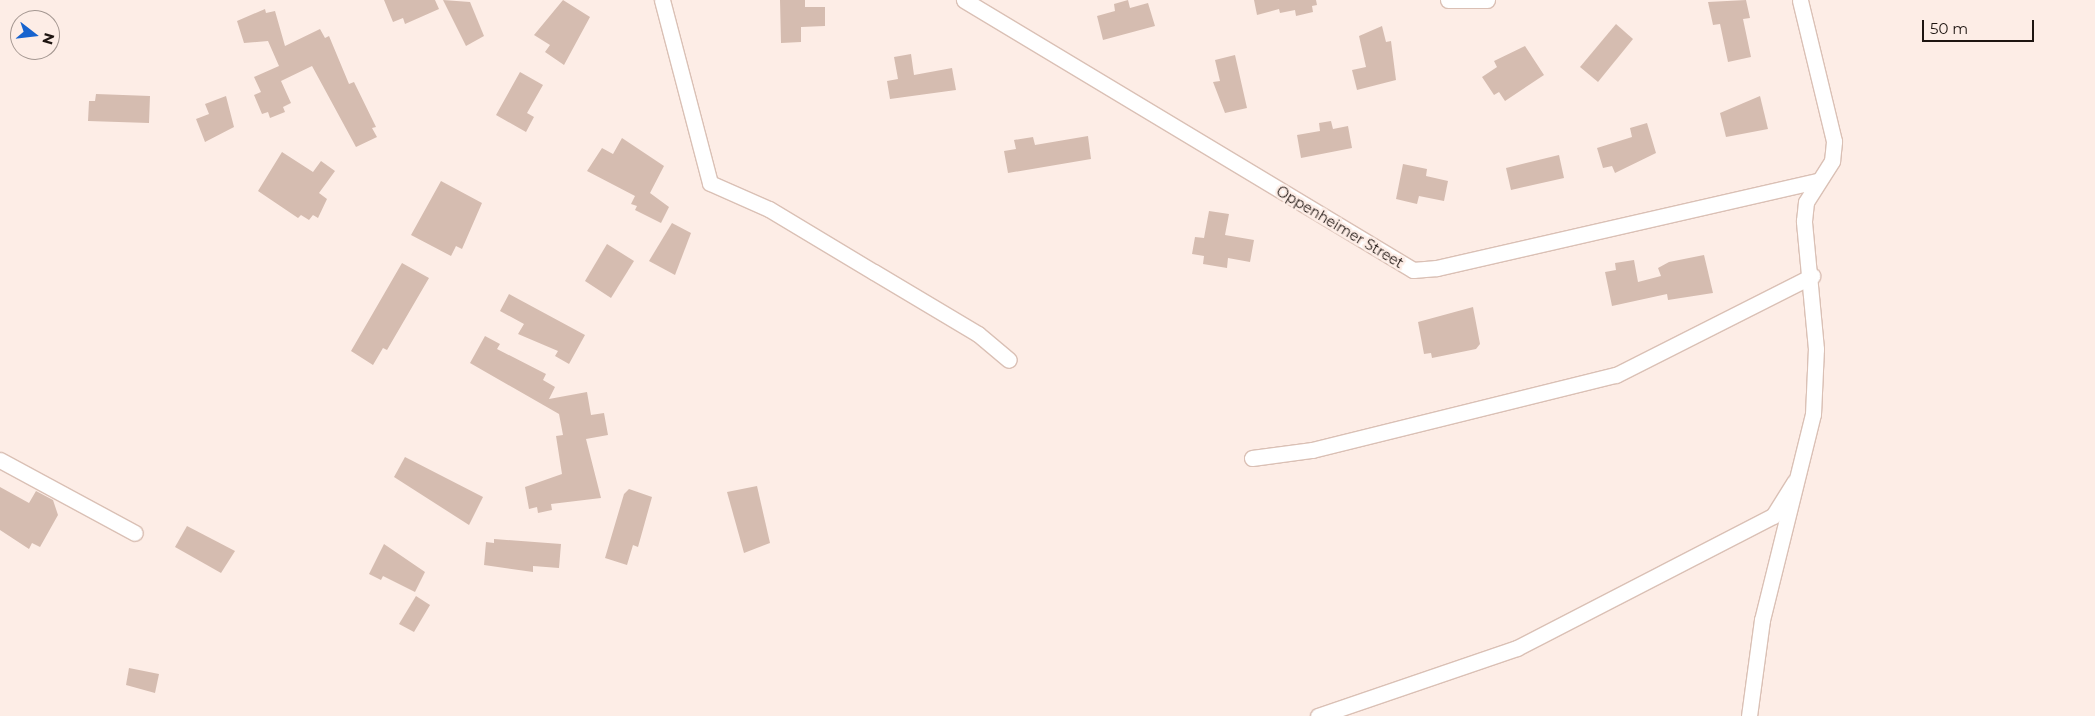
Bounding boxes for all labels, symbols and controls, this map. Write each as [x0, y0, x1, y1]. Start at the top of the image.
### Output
north arrow [10, 10, 60, 60]
scale bar [1925, 10, 2038, 42]
text: 50 m [1930, 19, 1968, 38]
text: N [38, 31, 59, 47]
street label: Oppenheimer Street [1273, 182, 1407, 272]

